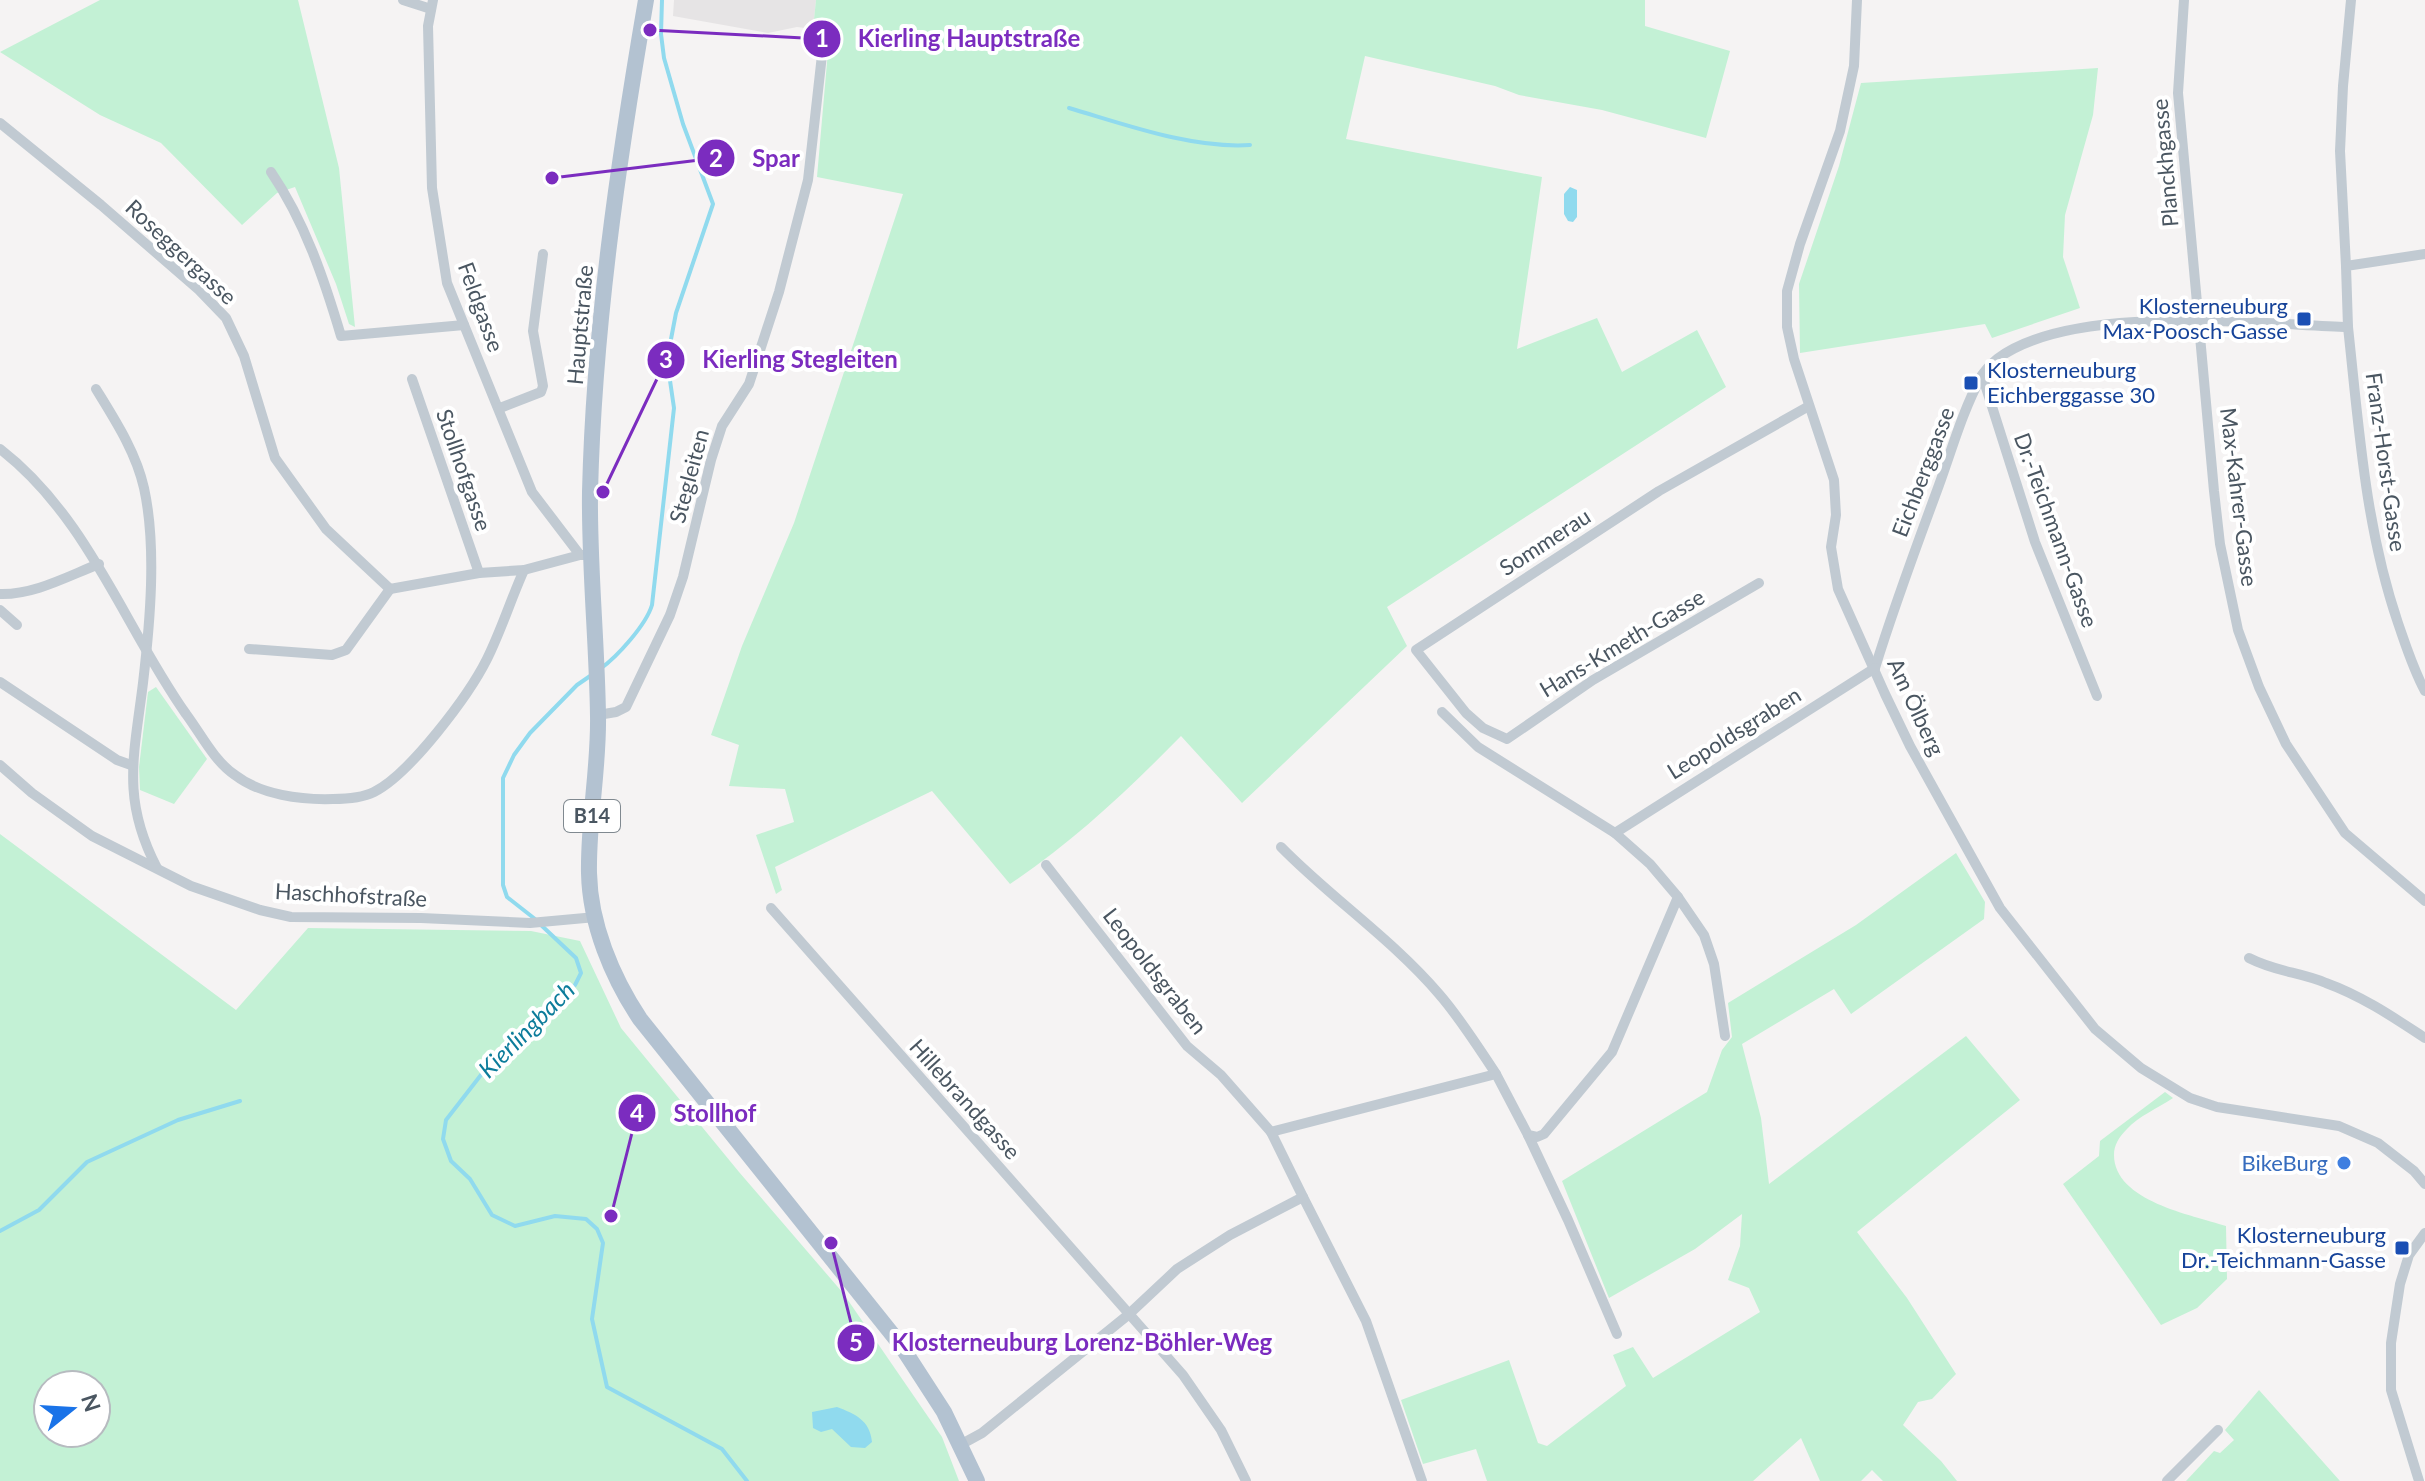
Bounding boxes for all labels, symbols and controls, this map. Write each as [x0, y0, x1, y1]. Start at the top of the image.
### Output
callout: Kierling Hauptstraße [802, 15, 1096, 63]
text: 1 [815, 23, 829, 52]
text: Kierling Hauptstraße [858, 23, 1080, 52]
street label: Planckhgasse [2145, 98, 2184, 228]
callout: Spar [696, 134, 816, 182]
text: 2 [709, 143, 723, 172]
text: Spar [752, 143, 800, 172]
street label: Roseggergasse [120, 193, 242, 310]
street label: Feldgasse [453, 258, 510, 355]
street label: Hauptstraße [561, 264, 598, 386]
place label: Klosterneuburg Max-Poosch-Gasse [2103, 292, 2288, 344]
marker: Klosterneuburg Max-Poosch-Gasse [2295, 310, 2313, 328]
callout: Kierling Stegleiten [646, 336, 914, 384]
text: 3 [659, 344, 673, 373]
text: Kierling Stegleiten [702, 344, 898, 373]
place label: Klosterneuburg Eichberggasse 30 [1987, 356, 2155, 408]
street label: Franz-Horst-Gasse [2361, 371, 2412, 553]
marker: Klosterneuburg Eichberggasse 30 [1962, 374, 1980, 392]
street label: Eichberggasse [1885, 403, 1960, 541]
street label: Stollhofgasse [431, 405, 498, 534]
street label: Max-Kahrer-Gasse [2215, 406, 2264, 588]
street label: Stegleiten [663, 426, 714, 526]
street label: Dr.-Teichmann-Gasse [2009, 429, 2104, 631]
street label: Sommerau [1494, 502, 1595, 581]
street label: Hans-Kmeth-Gasse [1534, 583, 1709, 702]
street label: Am Ölberg [1882, 654, 1951, 760]
street label: Leopoldsgraben [1662, 681, 1806, 785]
road number: B14 [564, 800, 620, 832]
street label: Haschhofstraße [274, 877, 428, 912]
street label: Leopoldsgraben [1098, 902, 1213, 1039]
water label: Kierlingbach [472, 975, 580, 1083]
street label: Hillebrandgasse [904, 1033, 1026, 1164]
callout: Stollhof [617, 1089, 772, 1137]
text: 4 [630, 1098, 644, 1127]
text: Stollhof [674, 1098, 757, 1127]
place label: BikeBurg [2241, 1149, 2328, 1176]
marker: BikeBurg [2335, 1154, 2353, 1172]
place label: Klosterneuburg Dr.-Teichmann-Gasse [2181, 1221, 2386, 1273]
marker: Klosterneuburg Dr.-Teichmann-Gasse [2393, 1239, 2411, 1257]
callout: Klosterneuburg Lorenz-Böhler-Weg [836, 1319, 1288, 1367]
text: 5 [849, 1327, 863, 1356]
text: Klosterneuburg Lorenz-Böhler-Weg [892, 1327, 1273, 1356]
north arrow [32, 1369, 112, 1449]
text: N [76, 1390, 107, 1415]

